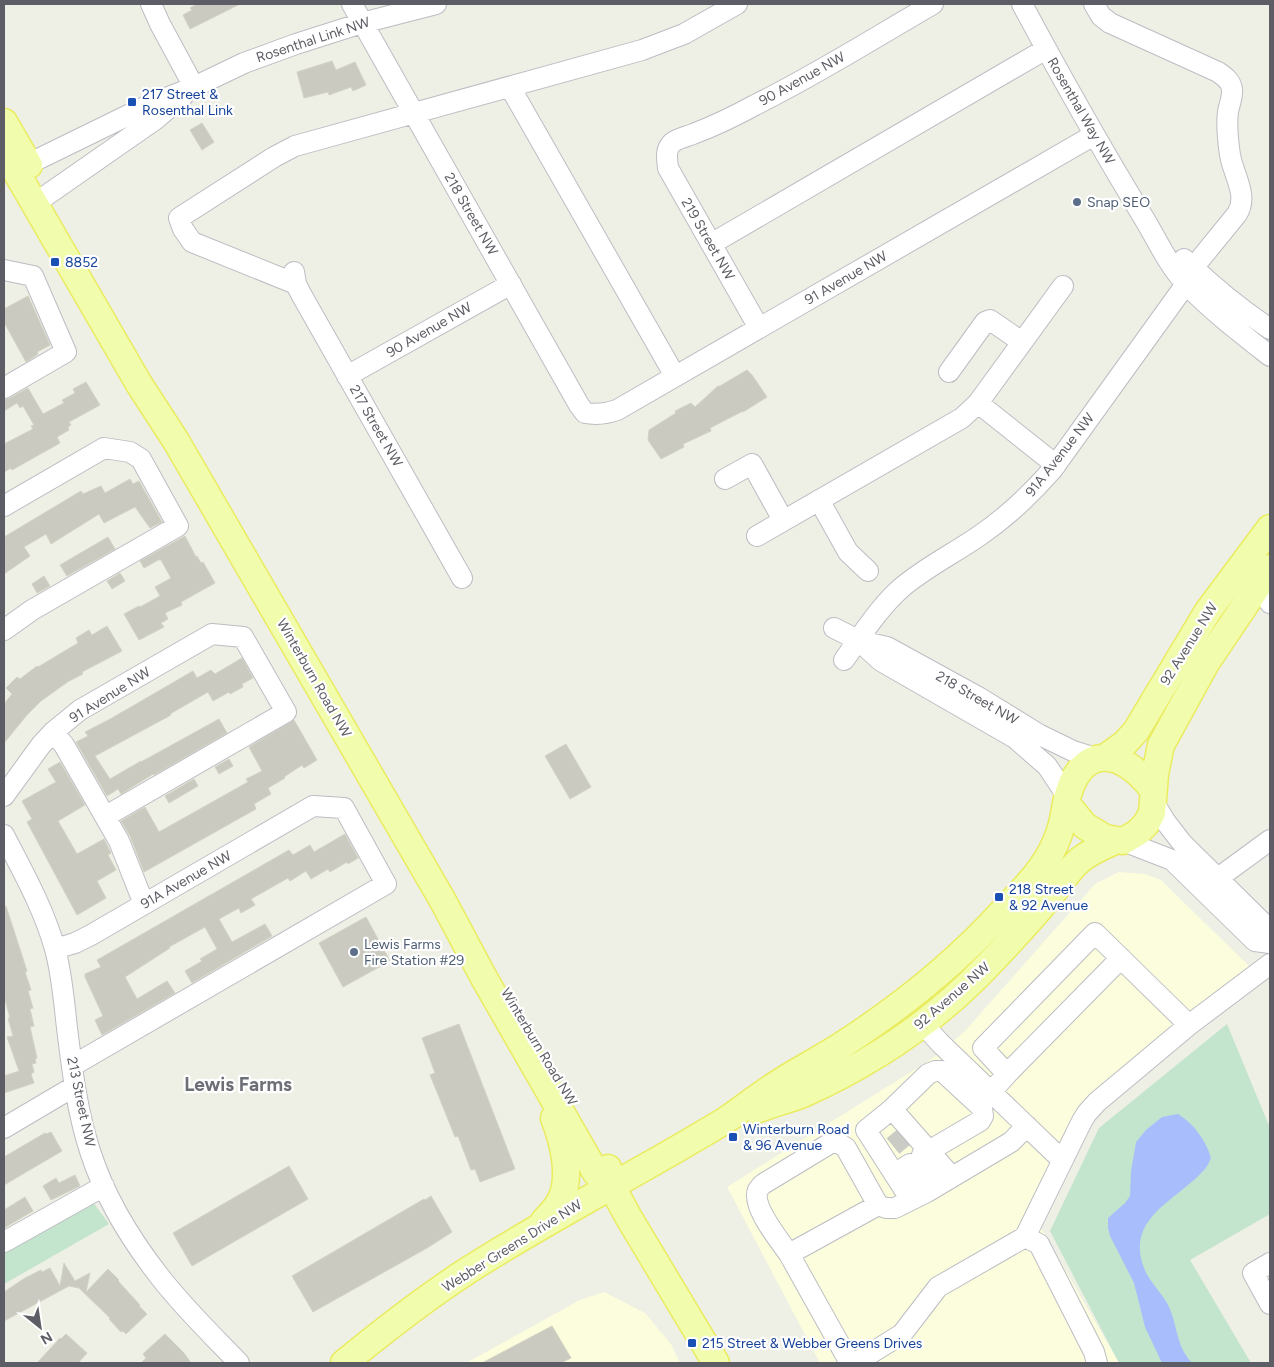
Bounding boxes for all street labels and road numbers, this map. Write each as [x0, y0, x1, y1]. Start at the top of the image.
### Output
street label: Rosenthal Link NW [254, 13, 373, 66]
street label: 90 Avenue NW [756, 48, 848, 110]
street label: Rosenthal Way NW [1043, 55, 1119, 168]
street label: 218 Street NW [440, 170, 502, 259]
street label: 219 Street NW [678, 195, 739, 284]
street label: 91 Avenue NW [802, 247, 891, 308]
street label: 90 Avenue NW [383, 299, 475, 361]
street label: 217 Street NW [346, 382, 407, 470]
street label: 91A Avenue NW [1022, 409, 1098, 500]
street label: 92 Avenue NW [1157, 599, 1221, 688]
street label: Winterburn Road NW [273, 616, 355, 741]
street label: 91 Avenue NW [66, 663, 154, 727]
street label: 218 Street NW [933, 667, 1022, 729]
street label: 91A Avenue NW [138, 847, 235, 913]
street label: 92 Avenue NW [911, 958, 994, 1033]
street label: Winterburn Road NW [497, 985, 581, 1109]
street label: 213 Street NW [63, 1055, 99, 1149]
street label: Webber Greens Drive NW [439, 1196, 585, 1296]

